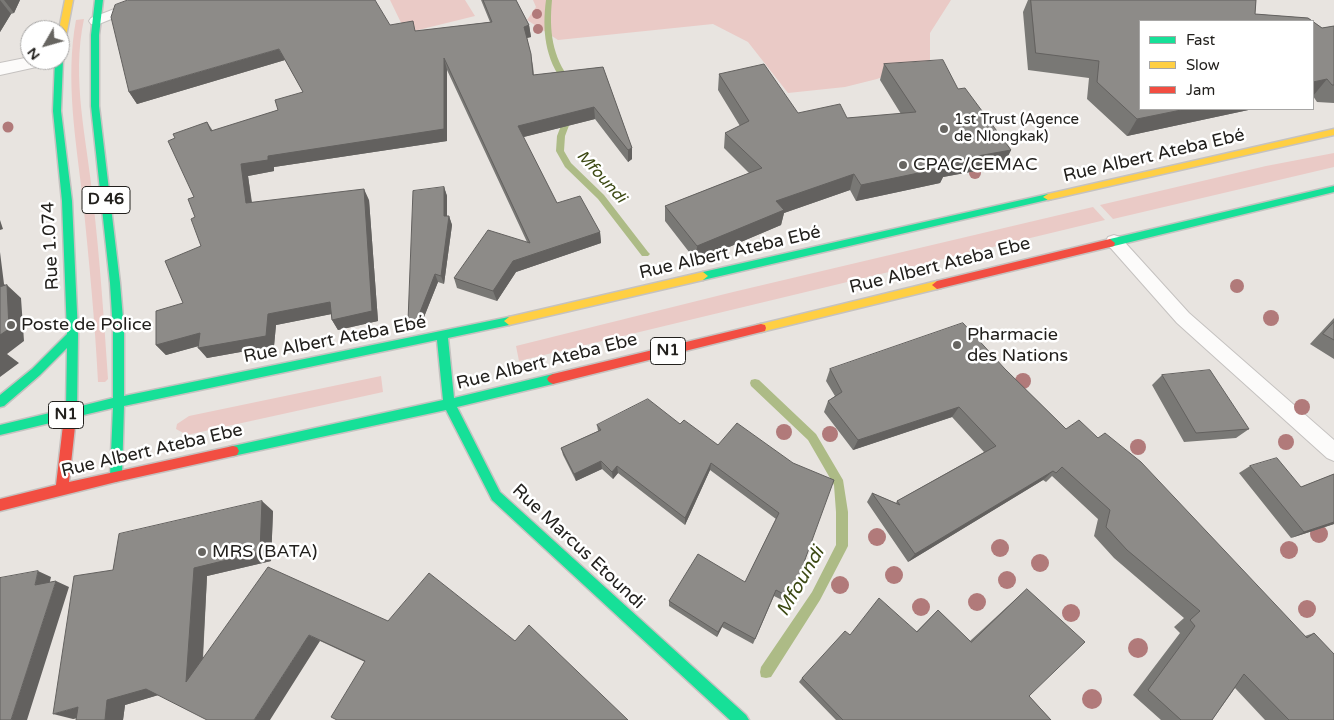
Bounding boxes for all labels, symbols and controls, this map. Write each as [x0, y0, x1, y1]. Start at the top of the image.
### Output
north arrow [20, 20, 70, 70]
legend [1139, 20, 1314, 110]
text: Fast [1186, 31, 1215, 49]
text: N [23, 44, 44, 64]
text: Slow [1186, 56, 1220, 74]
text: Jam [1186, 81, 1215, 99]
place label: 1st Trust (Agence de Nlongkak) [954, 111, 1079, 146]
marker: 1st Trust (Agence de Nlongkak) [938, 123, 950, 135]
street label: Rue Albert Ateba Ebé [1061, 125, 1247, 187]
water label: Mfoundi [572, 147, 630, 207]
place label: CPAC/CEMAC [913, 154, 1038, 176]
marker: CPAC/CEMAC [897, 159, 909, 171]
road number: D 46 [82, 186, 130, 214]
street label: Rue 1.074 [38, 201, 64, 291]
street label: Rue Albert Ateba Ebé [637, 222, 823, 284]
street label: Rue Albert Ateba Ebe [847, 233, 1033, 299]
street label: Rue Albert Ateba Ebé [242, 312, 428, 368]
place label: Poste de Police [21, 314, 152, 336]
marker: Poste de Police [5, 319, 17, 331]
place label: Pharmacie des Nations [967, 324, 1068, 366]
street label: Rue Albert Ateba Ebe [454, 329, 640, 395]
road number: N1 [650, 338, 686, 364]
marker: Pharmacie des Nations [951, 339, 963, 351]
road number: N1 [48, 402, 84, 428]
street label: Rue Albert Ateba Ebe [59, 420, 245, 482]
street label: Rue Marcus Etoundi [507, 480, 649, 614]
place label: MRS (BATA) [212, 541, 317, 563]
water label: Mfoundi [772, 543, 830, 621]
marker: MRS (BATA) [196, 546, 208, 558]

